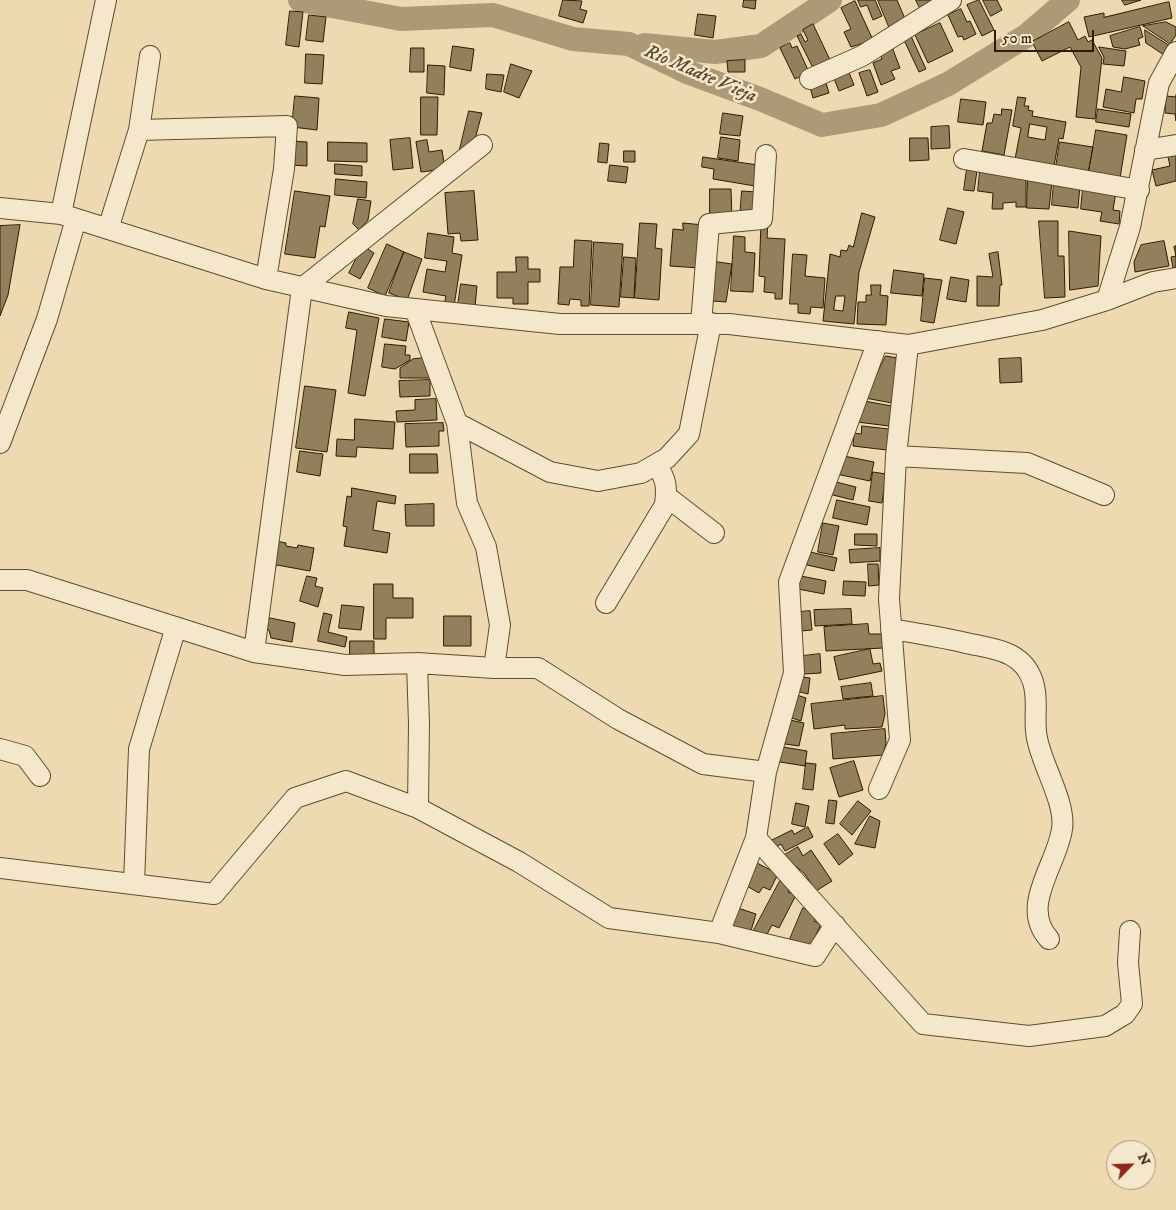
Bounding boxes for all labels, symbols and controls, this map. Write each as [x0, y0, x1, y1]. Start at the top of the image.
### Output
scale bar [996, 20, 1096, 52]
text: 50 m [1002, 29, 1032, 48]
water label: Río Madre Vieja [641, 41, 759, 109]
north arrow [1106, 1140, 1156, 1190]
text: N [1133, 1150, 1154, 1168]

